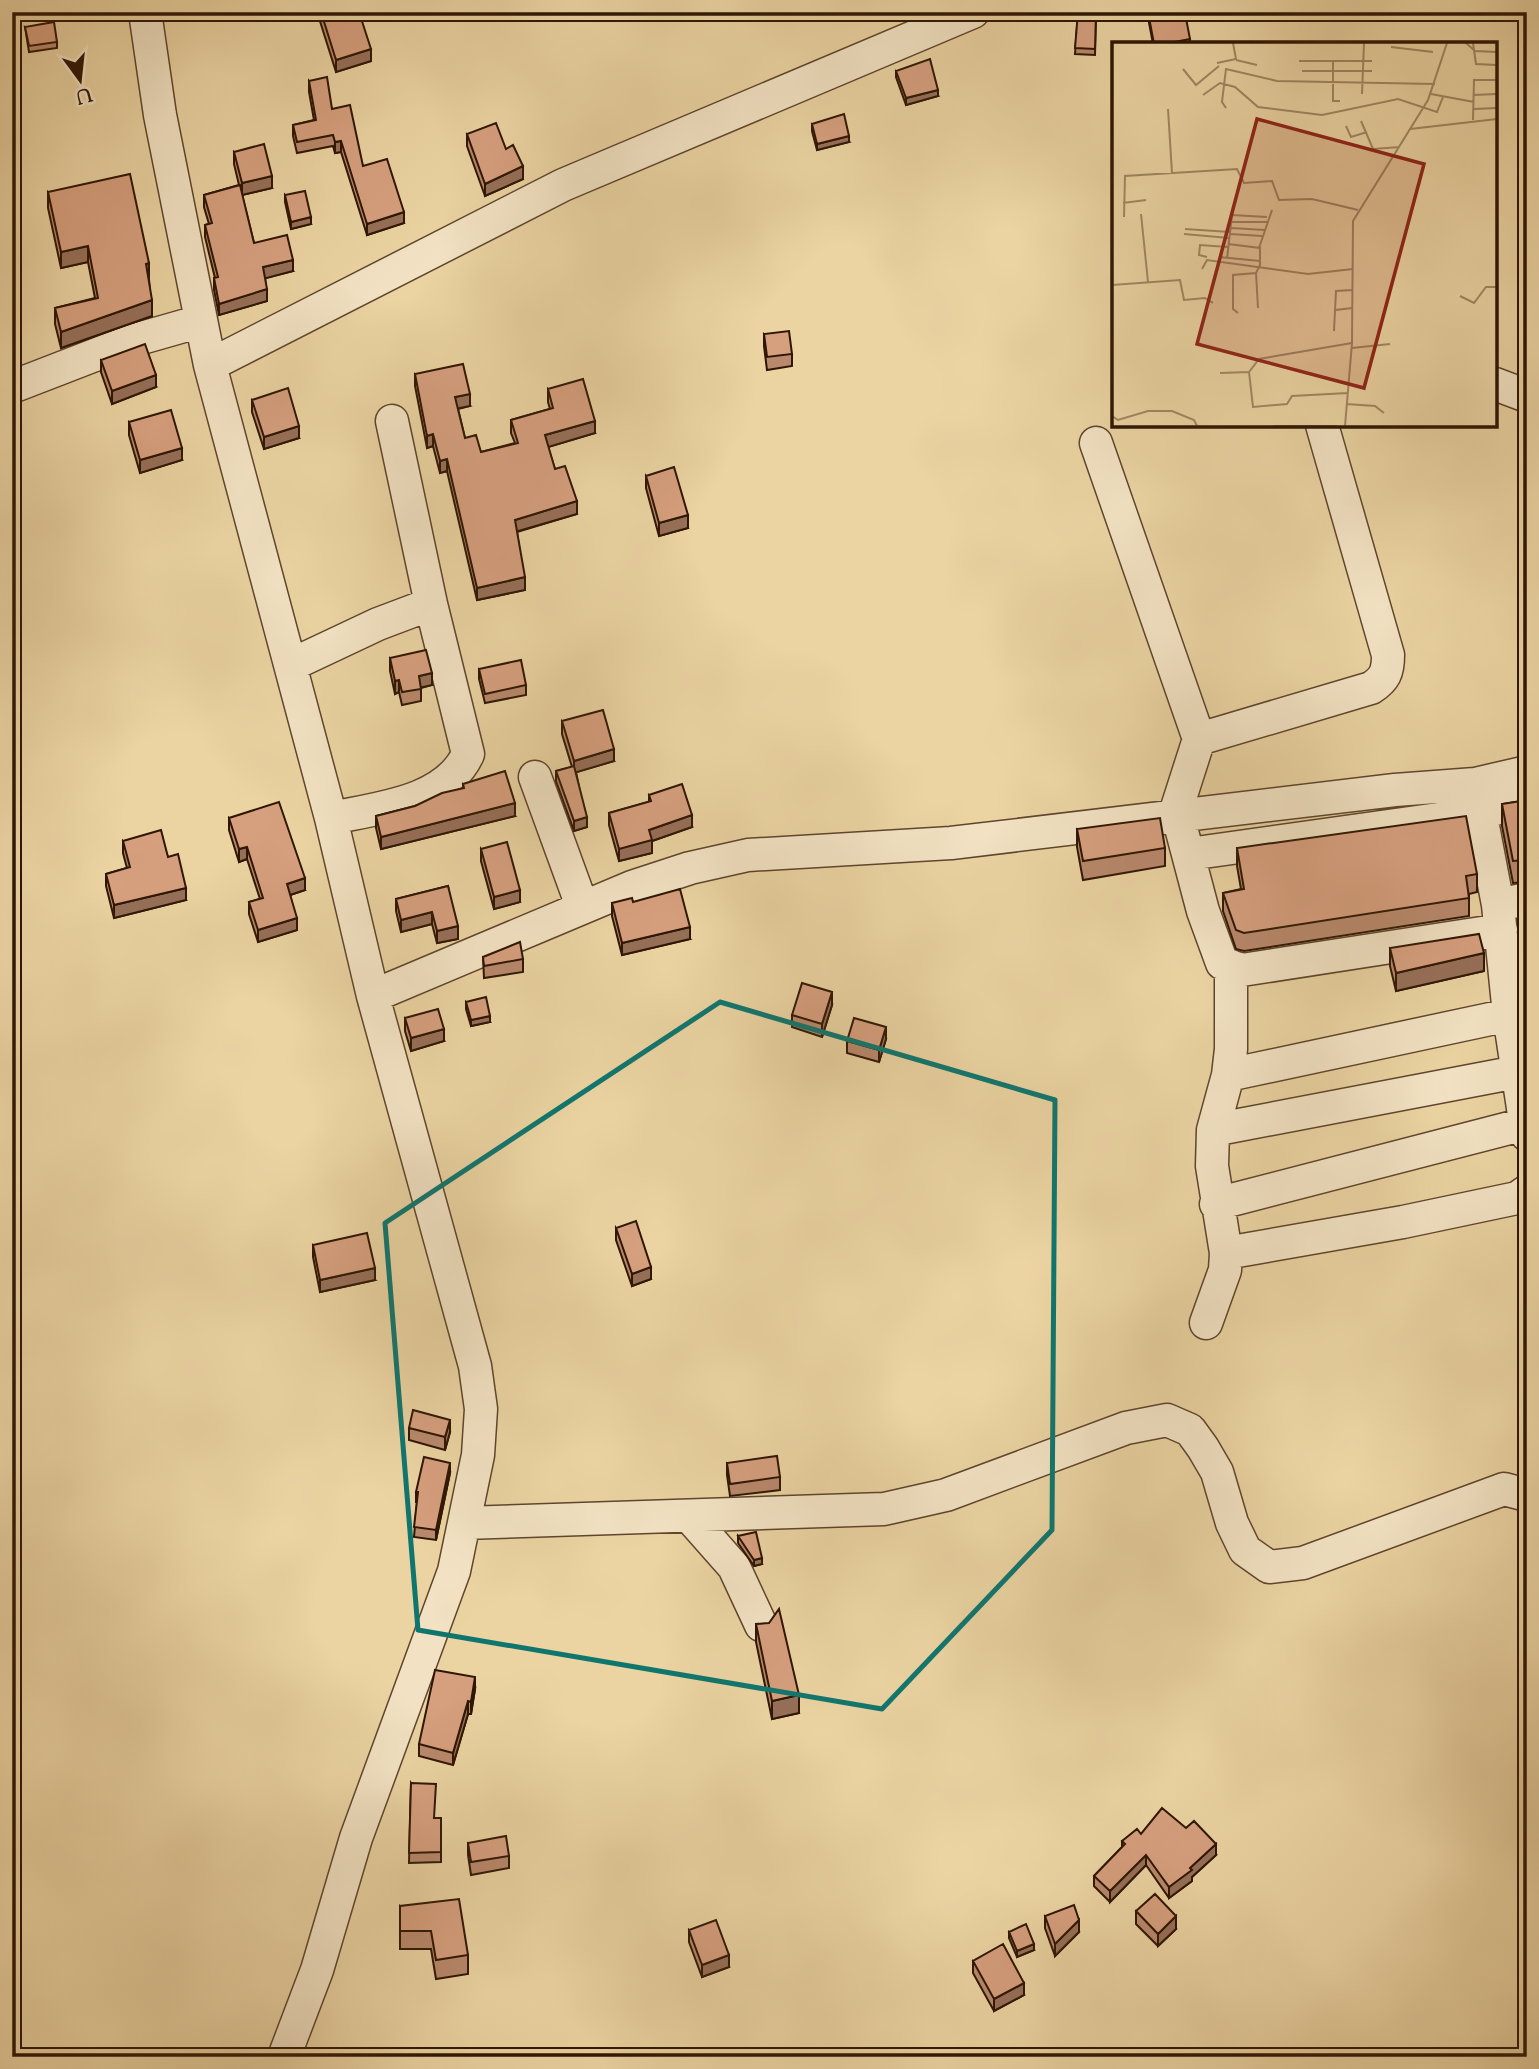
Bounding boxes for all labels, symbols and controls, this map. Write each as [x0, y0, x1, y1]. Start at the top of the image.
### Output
inset map [1112, 42, 1497, 427]
north arrow [46, 46, 116, 116]
text: U [72, 79, 95, 109]

